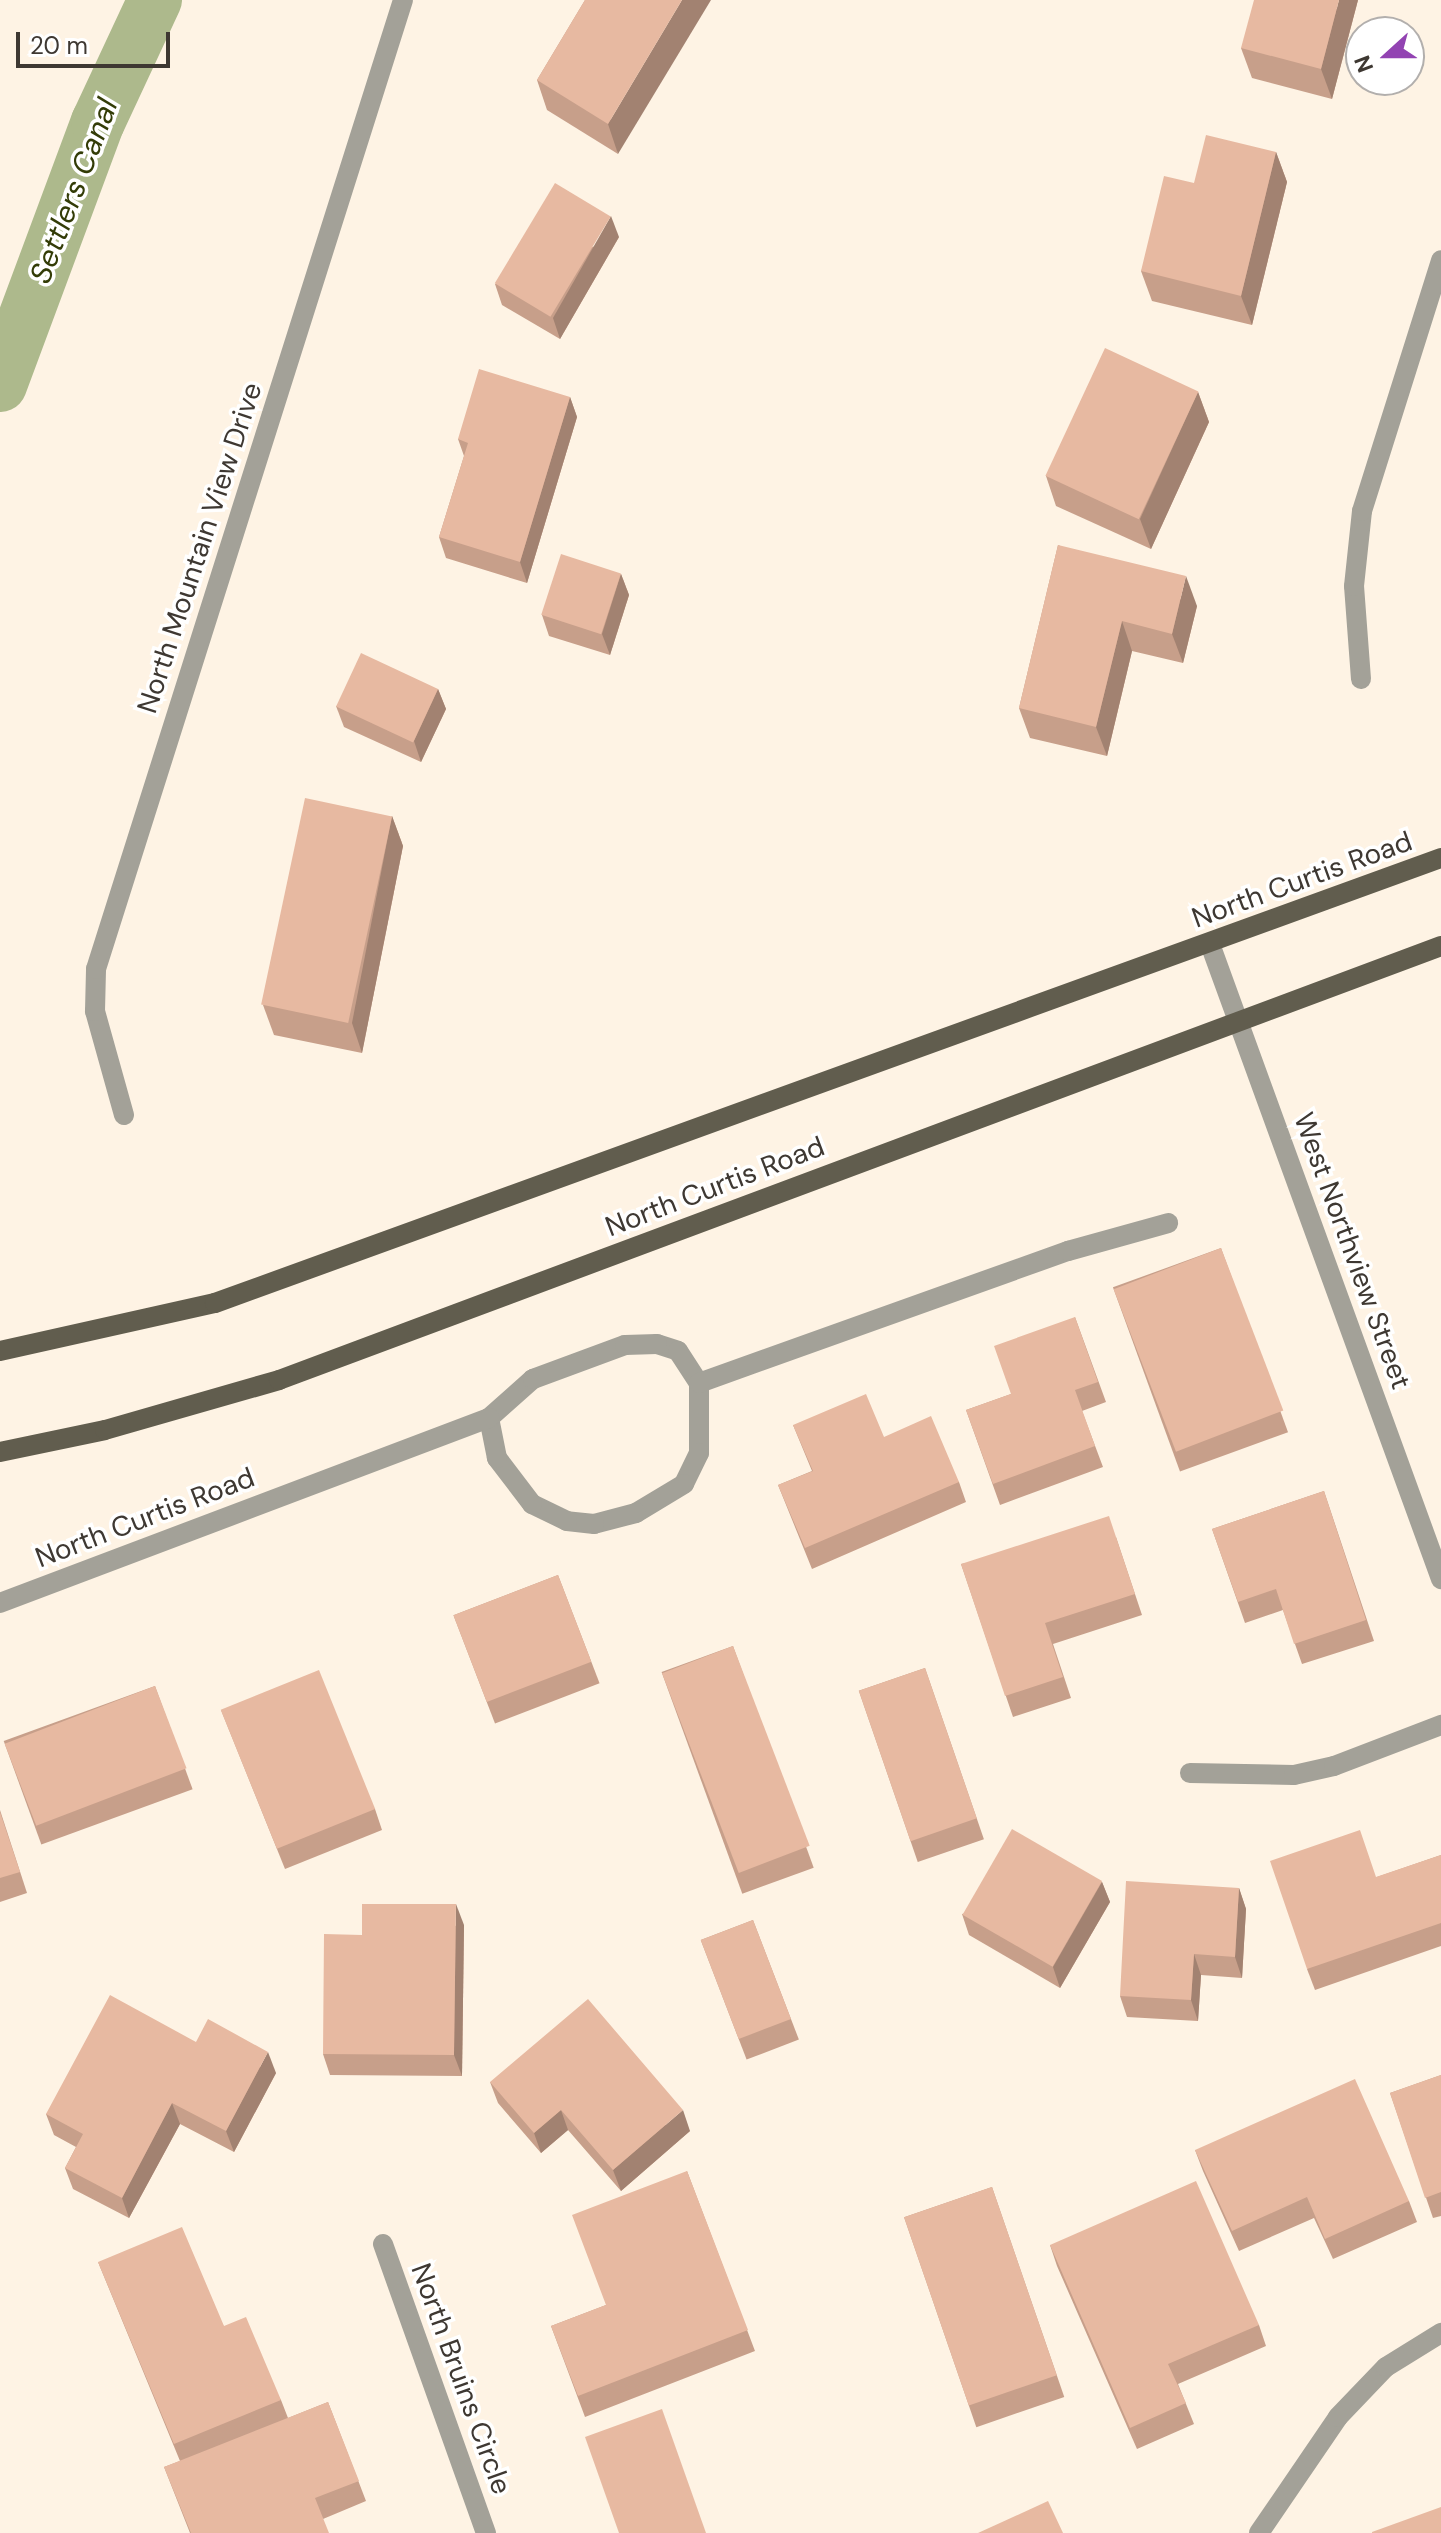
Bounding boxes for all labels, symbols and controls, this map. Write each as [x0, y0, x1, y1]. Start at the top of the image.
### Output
scale bar [20, 16, 174, 66]
north arrow [1345, 16, 1425, 96]
text: 20 m [30, 30, 88, 61]
text: N [1348, 51, 1380, 77]
water label: Settlers Canal [22, 94, 126, 288]
street label: North Mountain View Drive [131, 379, 269, 717]
street label: North Curtis Road [1187, 825, 1417, 935]
street label: West Northview Street [1286, 1108, 1418, 1394]
street label: North Curtis Road [601, 1130, 829, 1244]
street label: North Curtis Road [31, 1461, 259, 1575]
street label: North Bruins Circle [404, 2259, 518, 2499]

